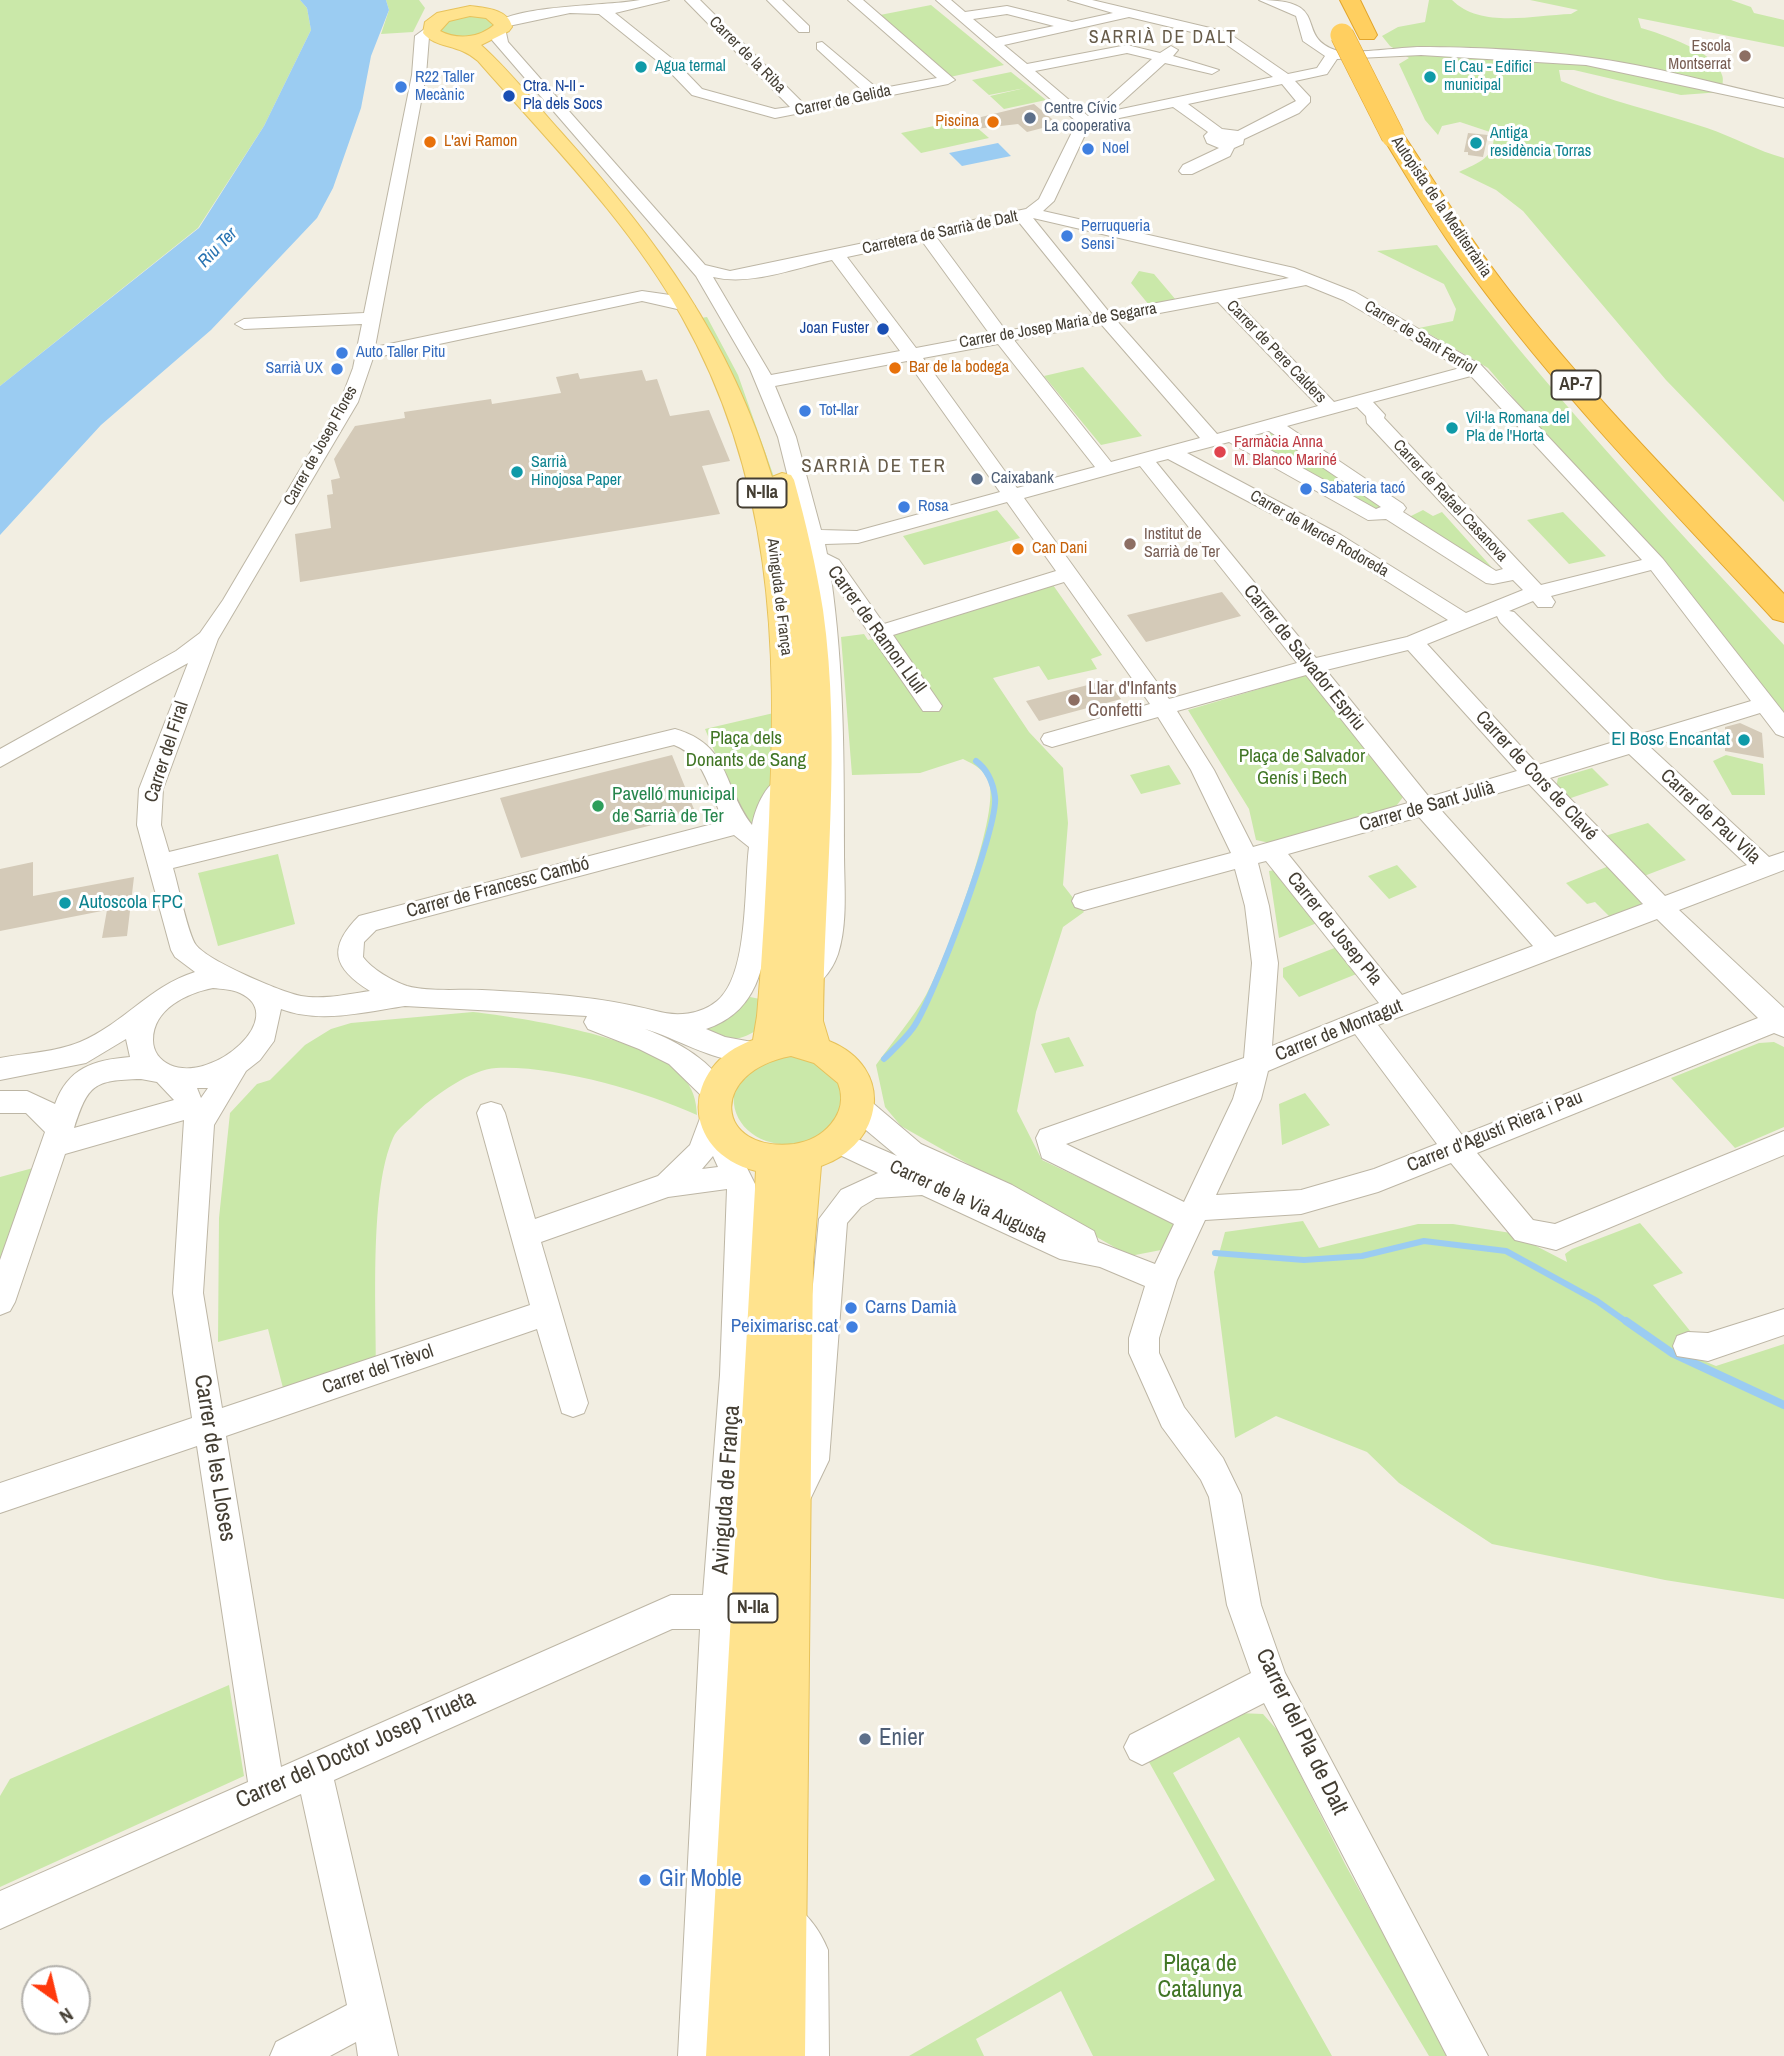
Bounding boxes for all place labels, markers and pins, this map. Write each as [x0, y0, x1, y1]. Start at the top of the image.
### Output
place label: Escola Montserrat [1668, 37, 1731, 75]
marker: Escola Montserrat [1737, 48, 1753, 64]
place label: Agua termal [655, 57, 726, 77]
place label: El Cau - Edifici municipal [1444, 58, 1532, 96]
marker: Agua termal [633, 59, 649, 75]
place label: R22 Taller Mecànic [415, 68, 474, 106]
marker: El Cau - Edifici municipal [1422, 69, 1438, 85]
place label: Ctra. N-II - Pla dels Socs [523, 77, 602, 115]
marker: R22 Taller Mecànic [393, 79, 409, 95]
marker: Ctra. N-II - Pla dels Socs [501, 88, 517, 104]
place label: Centre Cívic La cooperativa [1044, 99, 1131, 137]
marker: Centre Cívic La cooperativa [1022, 110, 1038, 126]
place label: Piscina [935, 112, 979, 132]
marker: Piscina [985, 114, 1001, 130]
place label: Antiga residència Torras [1490, 124, 1591, 162]
place label: L'avi Ramon [444, 132, 517, 152]
marker: L'avi Ramon [422, 134, 438, 150]
marker: Antiga residència Torras [1468, 135, 1484, 151]
place label: Noel [1102, 139, 1129, 159]
marker: Noel [1080, 141, 1096, 157]
place label: Perruqueria Sensi [1081, 217, 1150, 255]
marker: Perruqueria Sensi [1059, 228, 1075, 244]
place label: Joan Fuster [800, 319, 869, 339]
marker: Joan Fuster [875, 321, 891, 337]
place label: Auto Taller Pitu [356, 343, 445, 363]
marker: Auto Taller Pitu [334, 345, 350, 361]
place label: Bar de la bodega [909, 358, 1009, 378]
place label: Sarrià UX [265, 359, 323, 379]
marker: Bar de la bodega [887, 360, 903, 376]
marker: Sarrià UX [329, 361, 345, 377]
place label: Tot-llar [819, 401, 858, 421]
marker: Tot-llar [797, 403, 813, 419]
place label: Vil·la Romana del Pla de l'Horta [1466, 409, 1569, 447]
marker: Vil·la Romana del Pla de l'Horta [1444, 420, 1460, 436]
place label: Farmàcia Anna M. Blanco Mariné [1234, 433, 1337, 471]
marker: Farmàcia Anna M. Blanco Mariné [1212, 444, 1228, 460]
place label: Sarrià Hinojosa Paper [531, 453, 621, 491]
marker: Sarrià Hinojosa Paper [509, 464, 525, 480]
place label: Caixabank [991, 469, 1054, 489]
marker: Caixabank [969, 471, 985, 487]
place label: Sabateria tacó [1320, 479, 1405, 499]
marker: Sabateria tacó [1298, 481, 1314, 497]
place label: Rosa [918, 497, 949, 517]
marker: Rosa [896, 499, 912, 515]
place label: Institut de Sarrià de Ter [1144, 525, 1220, 563]
marker: Institut de Sarrià de Ter [1122, 536, 1138, 552]
place label: Can Dani [1032, 539, 1087, 559]
marker: Can Dani [1010, 541, 1026, 557]
place label: Llar d'Infants Confetti [1088, 678, 1177, 722]
marker: Llar d'Infants Confetti [1066, 692, 1082, 708]
place label: El Bosc Encantat [1611, 729, 1730, 751]
marker: El Bosc Encantat [1736, 732, 1752, 748]
place label: Pavelló municipal de Sarrià de Ter [612, 784, 735, 828]
marker: Pavelló municipal de Sarrià de Ter [590, 798, 606, 814]
place label: Autoscola FPC [79, 892, 183, 914]
marker: Autoscola FPC [57, 895, 73, 911]
place label: Carns Damià [865, 1297, 957, 1319]
marker: Carns Damià [843, 1300, 859, 1316]
place label: Peiximarisc.cat [731, 1316, 838, 1338]
marker: Peiximarisc.cat [844, 1319, 860, 1335]
place label: Enier [879, 1725, 924, 1753]
marker: Enier [857, 1731, 873, 1747]
place label: Gir Moble [659, 1866, 742, 1894]
marker: Gir Moble [637, 1872, 653, 1888]

